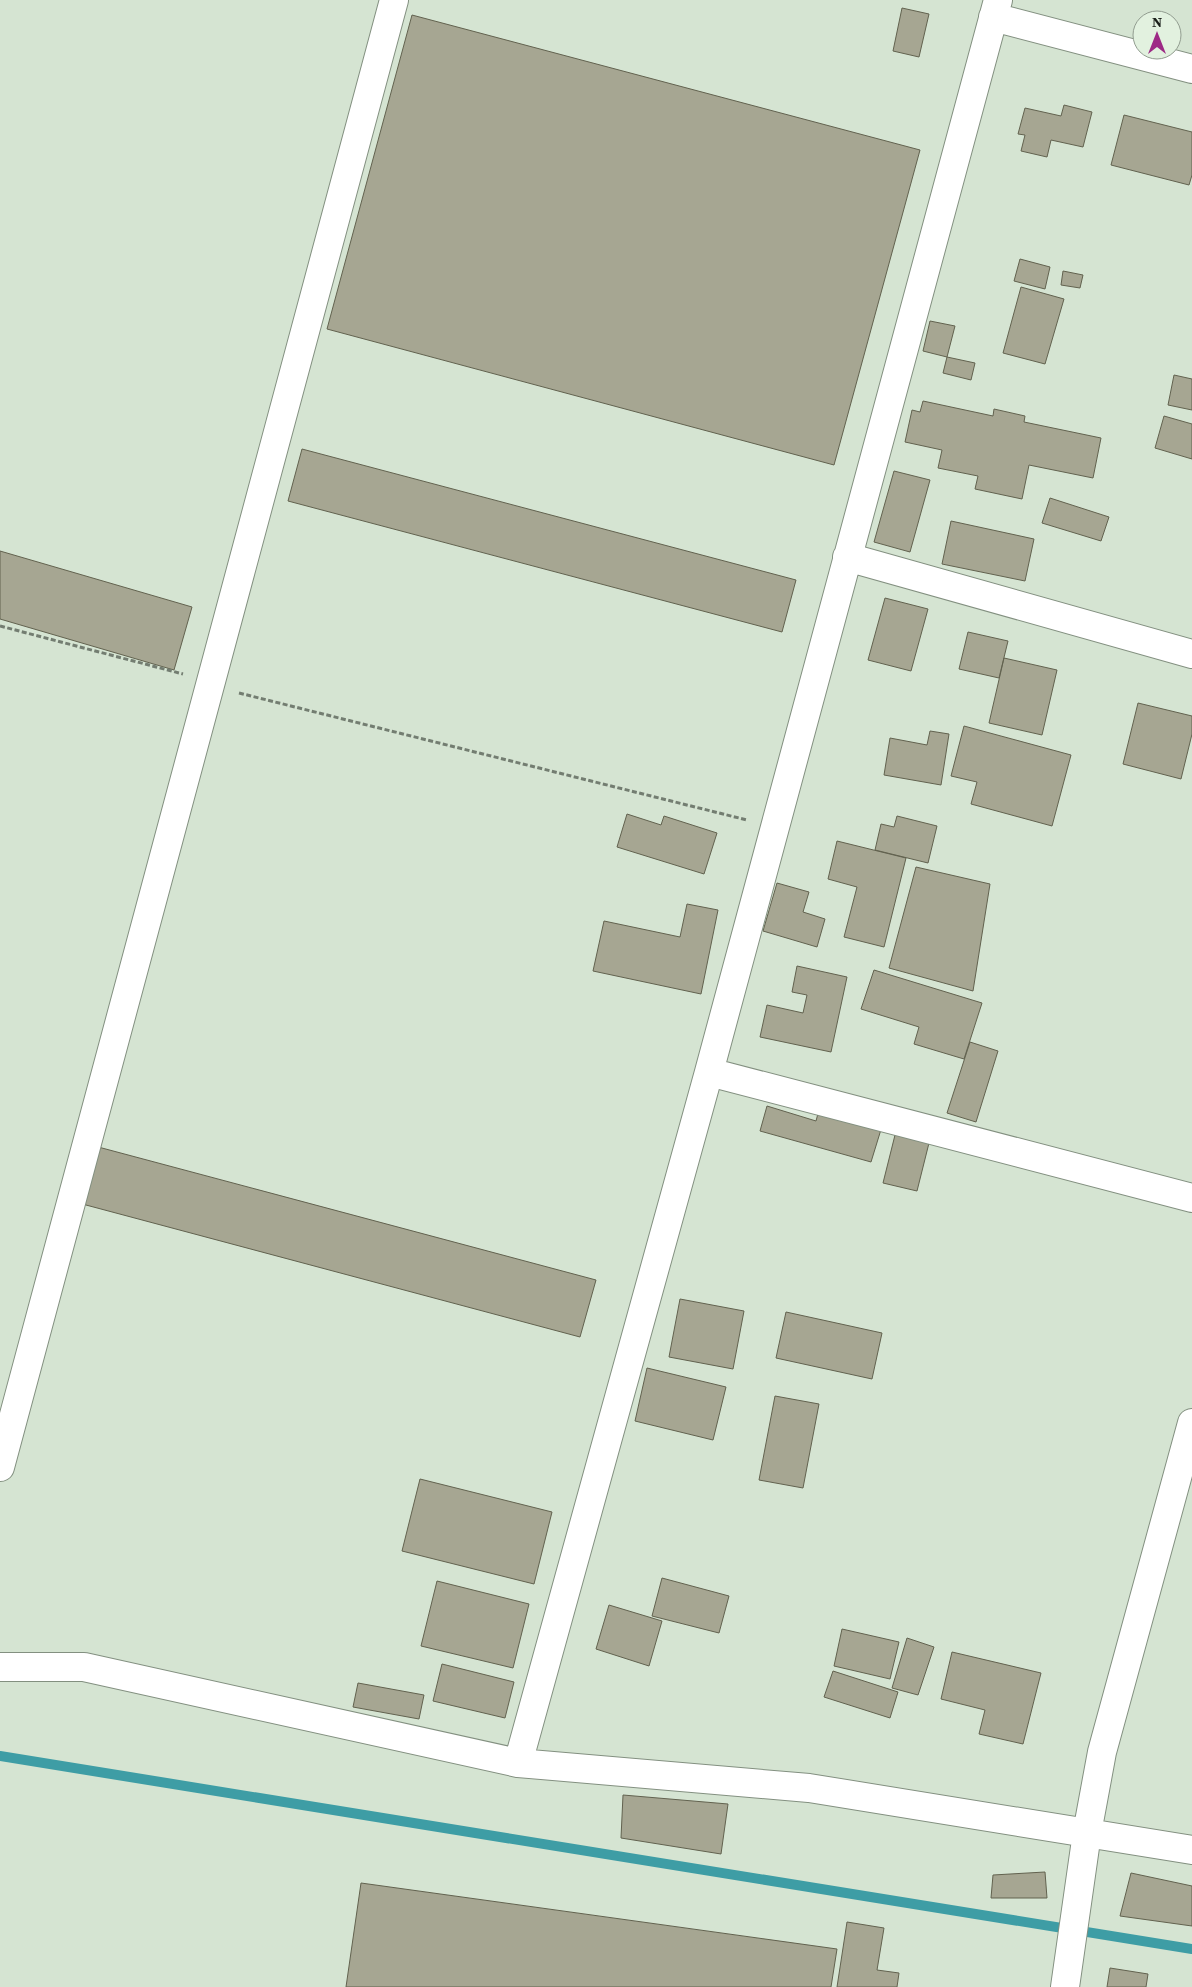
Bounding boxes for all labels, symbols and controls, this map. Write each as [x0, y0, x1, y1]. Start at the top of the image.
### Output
north arrow [1132, 10, 1182, 60]
text: N [1152, 12, 1162, 32]

